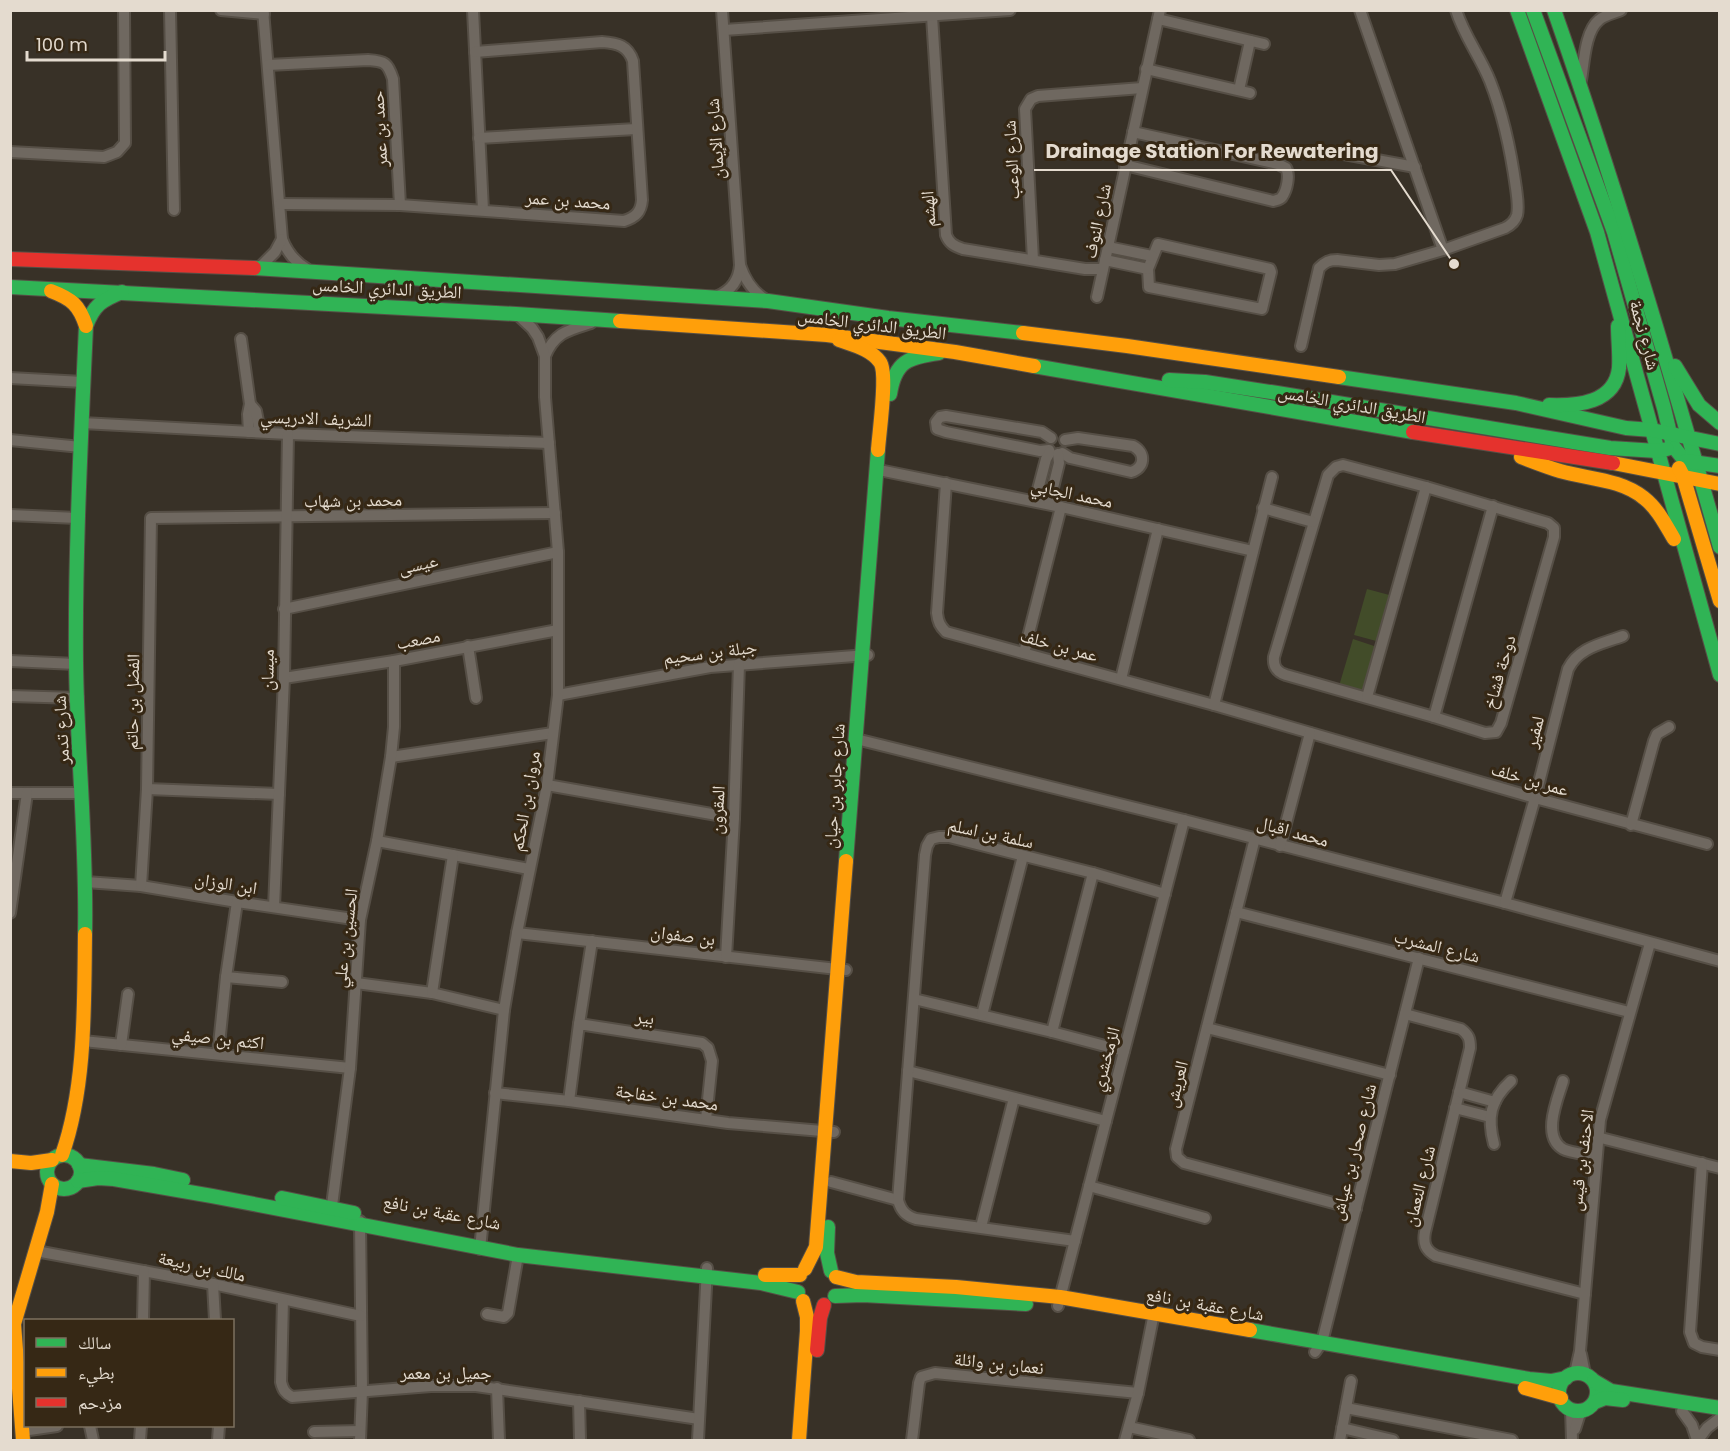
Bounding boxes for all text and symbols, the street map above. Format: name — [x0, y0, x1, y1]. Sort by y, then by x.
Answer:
scale bar — [27, 24, 165, 62]
text: 100 m — [36, 32, 88, 57]
street label: حمد بن عمر — [365, 90, 394, 169]
street label: شارع الإيمان — [700, 98, 730, 180]
street label: شارع الوعب — [996, 120, 1026, 200]
callout: Drainage Station For Rewatering — [1034, 132, 1391, 170]
text: Drainage Station For Rewatering — [1046, 137, 1378, 165]
street label: شارع النوف — [1077, 181, 1117, 261]
street label: محمد بن عمر — [524, 184, 611, 215]
street label: الهشم — [914, 190, 942, 228]
street label: الطريق الدائري الخامس — [312, 272, 462, 307]
street label: شارع نجمة — [1624, 297, 1666, 373]
street label: الطريق الدائري الخامس — [796, 302, 948, 348]
street label: الطريق الدائري الخامس — [1276, 379, 1428, 432]
street label: الشريف الادريسي — [260, 404, 372, 435]
street label: محمد الجابي — [1028, 472, 1115, 516]
street label: محمد بن شهاب — [304, 487, 402, 513]
street label: عيسى — [396, 548, 440, 580]
street label: مصعب — [394, 622, 442, 656]
street label: عمر بن خلف — [1017, 623, 1101, 667]
street label: دوحة فشاخ — [1477, 632, 1521, 712]
street label: جبلة بن سحيم — [662, 634, 758, 670]
street label: ميسان — [254, 649, 280, 691]
street label: الفضل بن حاتم — [119, 654, 145, 750]
street label: شارع تدمر — [47, 695, 75, 766]
street label: لمفير — [1518, 713, 1550, 752]
street label: شارع جابر بن حيان — [817, 723, 851, 849]
street label: مروان بن الحكم — [504, 749, 546, 853]
street label: عمر بن خلف — [1488, 756, 1572, 802]
street label: المقرون — [703, 785, 731, 835]
street label: محمد اقبال — [1254, 809, 1332, 853]
street label: سلمة بن اسلم — [946, 812, 1036, 854]
street label: ابن الوزان — [193, 866, 259, 900]
street label: الحسين بن علي — [326, 887, 366, 989]
street label: بن صفوان — [649, 919, 717, 951]
street label: شارع المشرب — [1391, 923, 1483, 969]
street label: بير — [633, 1003, 656, 1031]
street label: اكثم بن صيفي — [170, 1021, 265, 1058]
street label: الزمخشري — [1084, 1024, 1128, 1095]
street label: العريش — [1158, 1058, 1194, 1110]
street label: محمد بن خفاجة — [614, 1077, 720, 1117]
street label: شارع صحار بن عياش — [1324, 1081, 1382, 1223]
street label: الاحنف بن قيس — [1562, 1108, 1600, 1212]
street label: شارع النعمان — [1397, 1143, 1441, 1229]
street label: شارع عقبة بن نافع — [381, 1188, 503, 1236]
street label: مالك بن ربيعة — [156, 1245, 248, 1287]
street label: شارع عقبة بن نافع — [1144, 1281, 1266, 1327]
legend — [24, 1319, 234, 1427]
text: سالك — [78, 1330, 111, 1355]
street label: نعمان بن وائلة — [953, 1346, 1045, 1380]
text: بطيء — [78, 1360, 115, 1388]
street label: جميل بن معمر — [399, 1360, 492, 1385]
text: مزدحم — [78, 1390, 122, 1415]

